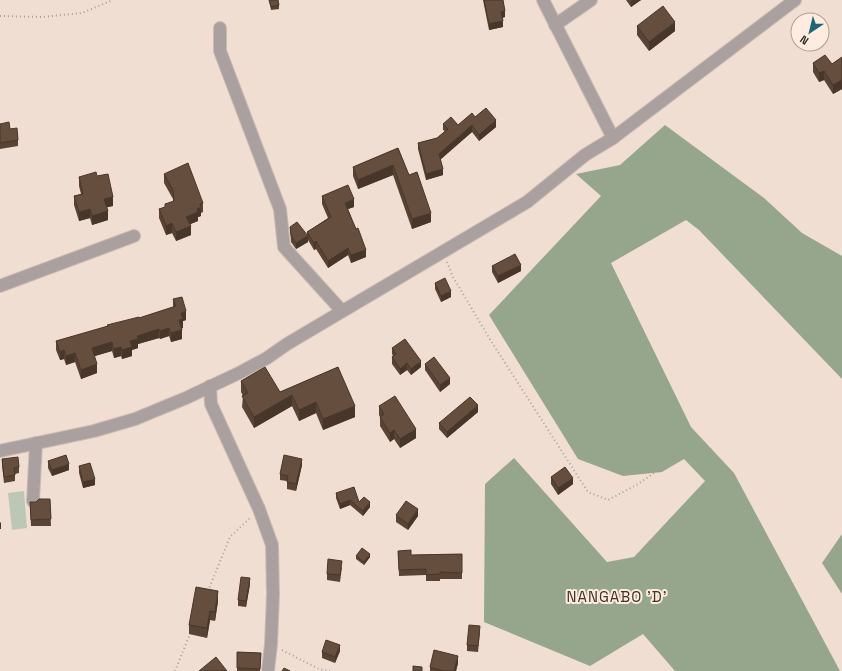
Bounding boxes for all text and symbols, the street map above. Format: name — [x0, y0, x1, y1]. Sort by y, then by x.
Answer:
north arrow — [790, 12, 830, 52]
text: N — [797, 32, 811, 48]
district label: NANGABO 'D' — [567, 587, 667, 606]

